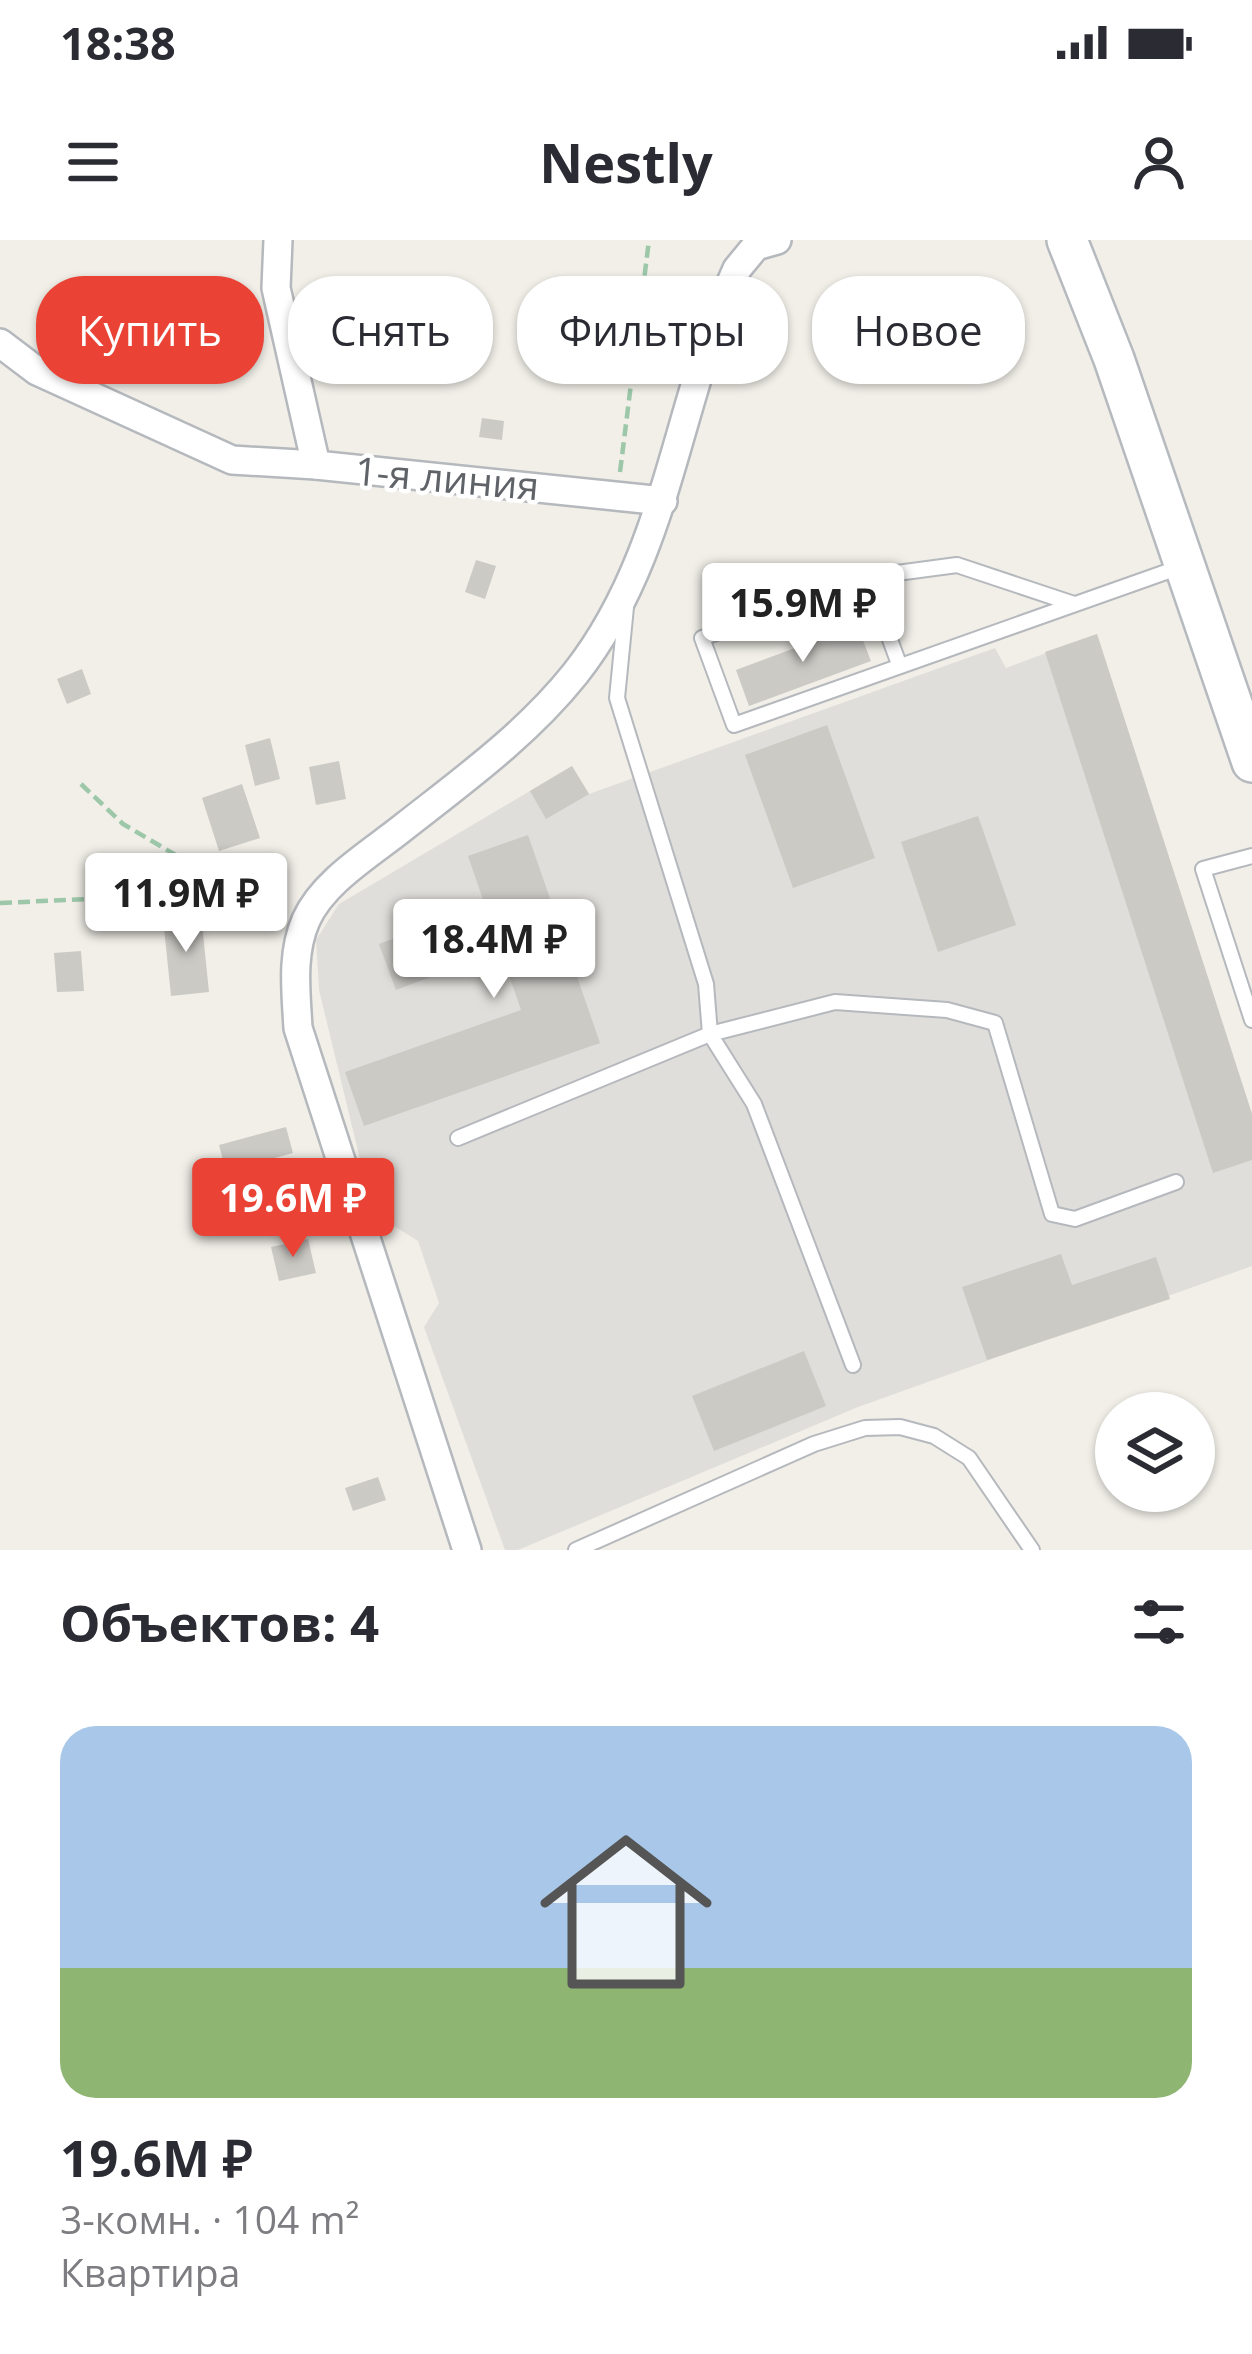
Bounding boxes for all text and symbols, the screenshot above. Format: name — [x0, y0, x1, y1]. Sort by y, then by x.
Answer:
text: 18:38 — [60, 12, 176, 73]
text: Nestly — [539, 125, 713, 199]
icon: menu — [60, 129, 126, 195]
icon: person — [1126, 129, 1192, 195]
chip: Купить — [36, 276, 264, 384]
chip: Снять — [288, 276, 493, 384]
chip: Фильтры — [517, 276, 788, 384]
chip: Новое — [812, 276, 1025, 384]
street label: 1-я линия — [353, 443, 541, 511]
pin: 15.9M ₽ — [692, 563, 914, 665]
text: 15.9M ₽ — [729, 575, 877, 628]
pin: 11.9M ₽ — [75, 853, 297, 955]
text: 11.9M ₽ — [112, 865, 260, 918]
pin: 18.4M ₽ — [383, 899, 605, 1001]
text: 18.4M ₽ — [420, 911, 568, 964]
pin: 19.6M ₽ — [182, 1158, 404, 1260]
text: 19.6M ₽ — [219, 1170, 367, 1223]
map controls — [1095, 1392, 1215, 1512]
button: layers — [1095, 1392, 1215, 1512]
text: Объектов: 4 — [60, 1587, 379, 1657]
icon: filters — [1126, 1589, 1192, 1655]
icon: home — [518, 1804, 734, 2020]
text: 19.6M ₽ — [60, 2122, 253, 2192]
text: 3-комн. · 104 m² — [60, 2192, 359, 2245]
text: Квартира — [60, 2245, 240, 2298]

